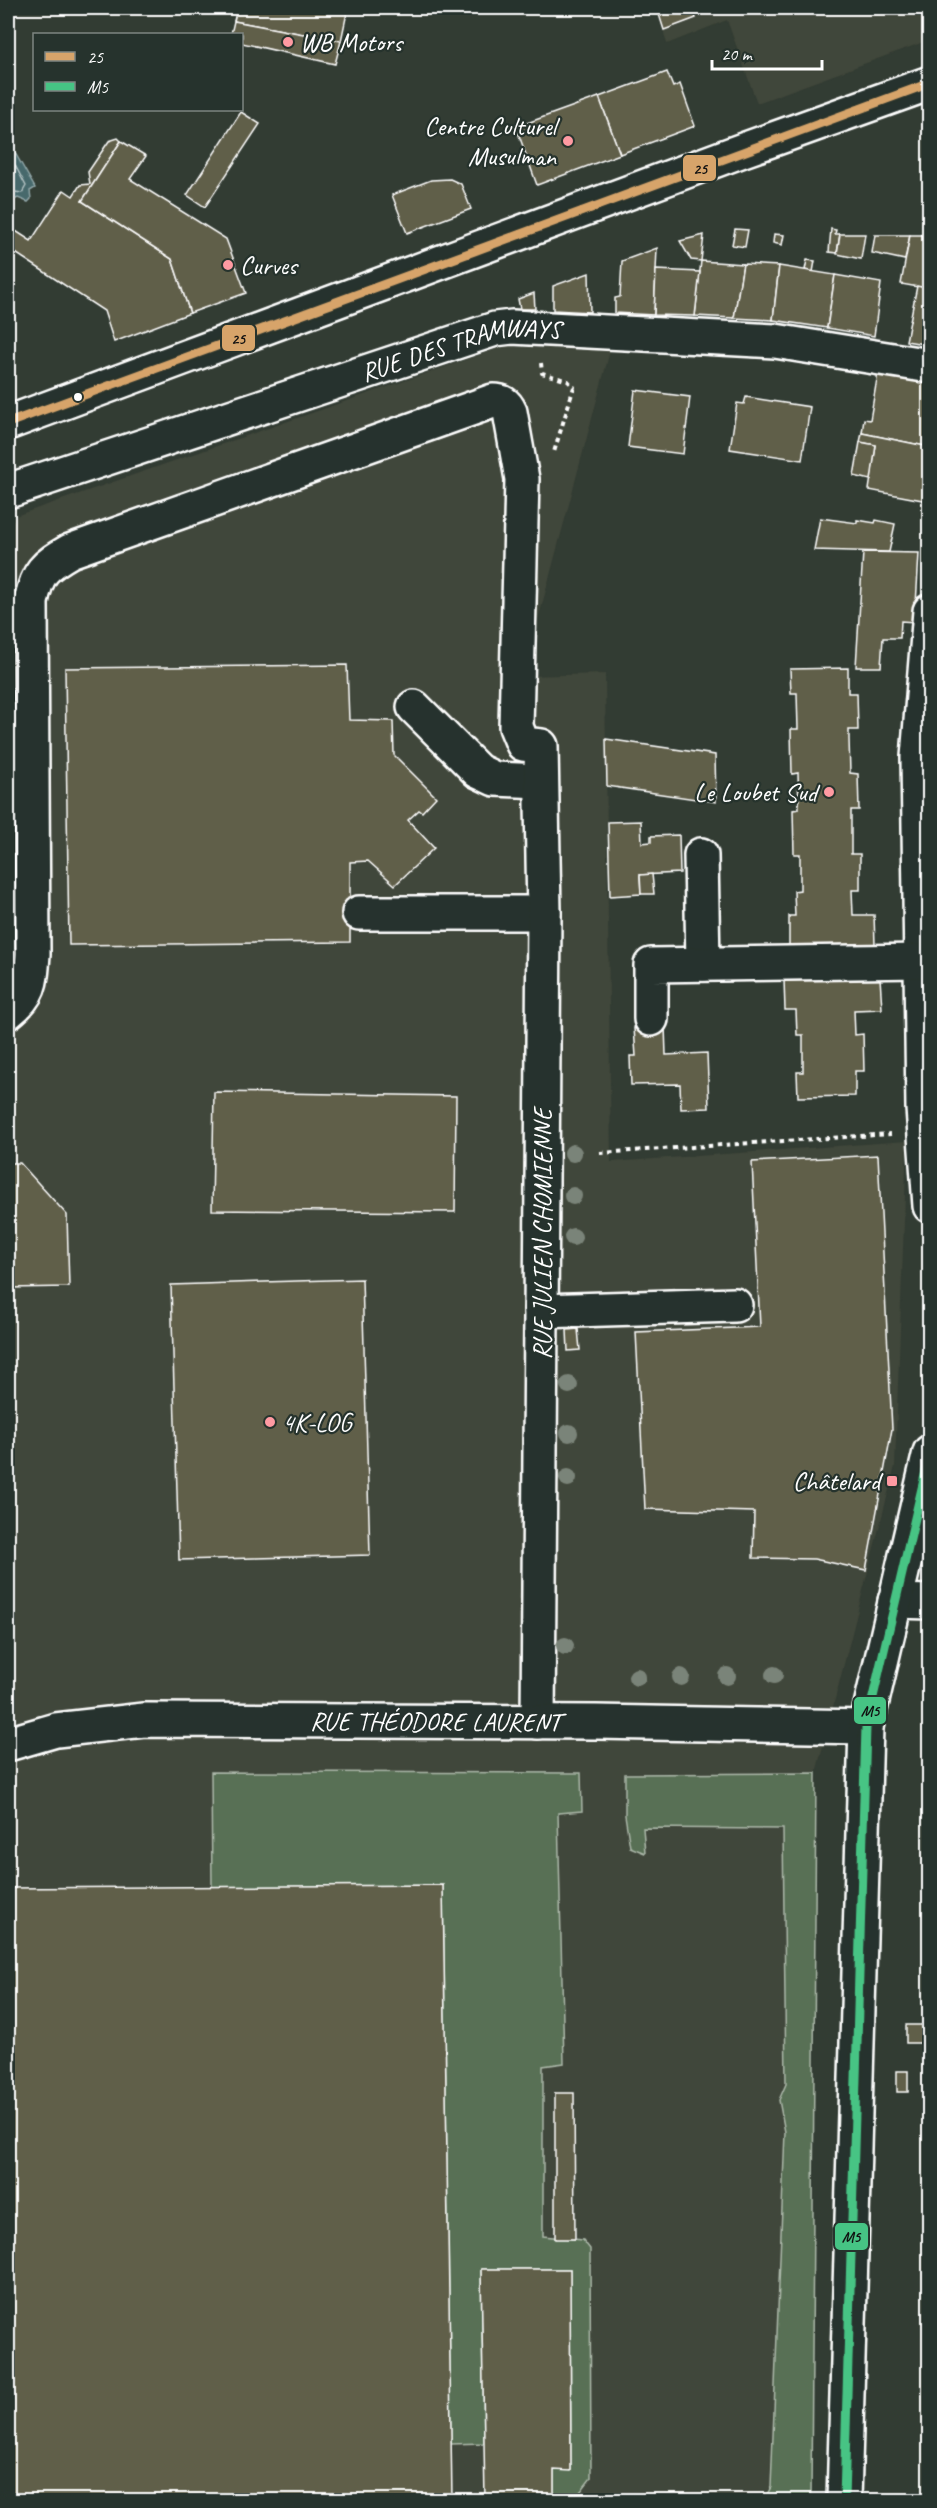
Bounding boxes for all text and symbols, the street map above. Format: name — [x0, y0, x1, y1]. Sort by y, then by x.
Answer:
place label: WB Motors — [300, 26, 404, 59]
legend — [33, 33, 243, 111]
scale bar — [712, 33, 822, 71]
marker: WB Motors — [281, 35, 295, 49]
text: 20 m — [721, 43, 754, 65]
text: 25 — [87, 46, 104, 68]
text: M5 — [87, 76, 109, 98]
place label: Centre Culturel Musulman — [424, 110, 561, 173]
marker: Centre Culturel Musulman — [561, 134, 575, 148]
line badge: 25 — [682, 154, 717, 182]
text: 25 — [693, 159, 709, 179]
place label: Curves — [240, 249, 299, 282]
marker: Curves — [221, 258, 235, 272]
street label: RUE DES TRAMWAYS — [357, 310, 566, 389]
line badge: 25 — [221, 324, 256, 352]
text: 25 — [231, 329, 247, 349]
unlabelled marker — [72, 391, 84, 403]
place label: Le Loubet Sud — [694, 776, 821, 809]
marker: Le Loubet Sud — [822, 785, 836, 799]
street label: RUE JULIEN CHOMIENNE — [526, 1105, 559, 1359]
place label: 4K-LOG — [282, 1406, 354, 1439]
marker: 4K-LOG — [263, 1415, 277, 1429]
place label: Châtelard — [793, 1465, 884, 1498]
marker: Châtelard — [885, 1474, 899, 1488]
line badge: M5 — [853, 1696, 887, 1725]
text: M5 — [861, 1701, 881, 1721]
street label: RUE THÉODORE LAURENT — [310, 1704, 568, 1738]
line badge: M5 — [834, 2222, 869, 2251]
text: M5 — [842, 2227, 862, 2247]

